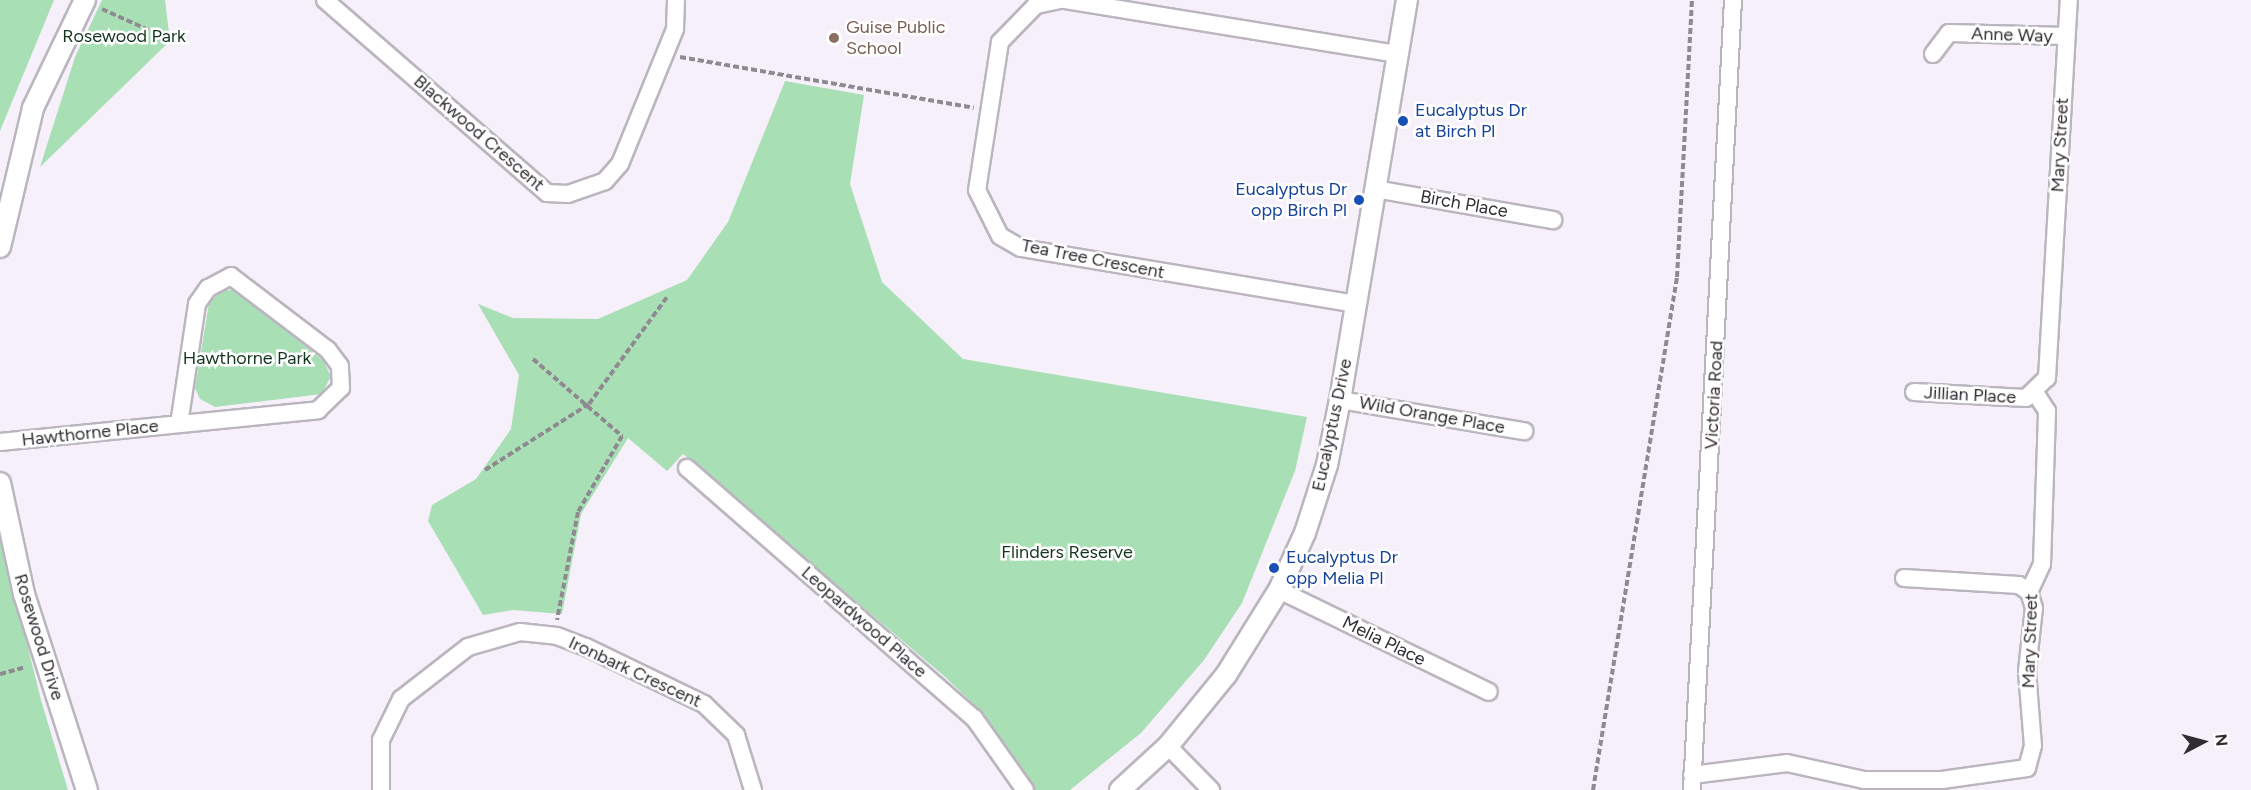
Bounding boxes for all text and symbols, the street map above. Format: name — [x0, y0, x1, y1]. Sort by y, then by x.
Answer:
place label: Guise Public School — [846, 17, 945, 60]
street label: Anne Way — [1971, 23, 2053, 47]
park label: Rosewood Park — [62, 25, 186, 47]
marker: Guise Public School — [827, 31, 841, 45]
street label: Blackwood Crescent — [409, 70, 549, 196]
street label: Mary Street — [2047, 97, 2073, 193]
place label: Eucalyptus Dr at Birch Pl — [1415, 100, 1527, 142]
marker: Eucalyptus Dr at Birch Pl — [1396, 114, 1410, 128]
place label: Eucalyptus Dr opp Birch Pl — [1235, 179, 1347, 222]
street label: Birch Place — [1418, 186, 1510, 222]
marker: Eucalyptus Dr opp Birch Pl — [1352, 193, 1366, 207]
street label: Tea Tree Crescent — [1020, 235, 1166, 283]
street label: Victoria Road — [1700, 340, 1728, 450]
park label: Hawthorne Park — [183, 347, 311, 369]
street label: Eucalyptus Drive — [1307, 357, 1357, 493]
street label: Jillian Place — [1923, 382, 2017, 408]
street label: Wild Orange Place — [1357, 392, 1507, 438]
street label: Hawthorne Place — [21, 415, 159, 451]
park label: Flinders Reserve — [1001, 541, 1133, 563]
place label: Eucalyptus Dr opp Melia Pl — [1286, 547, 1398, 590]
marker: Eucalyptus Dr opp Melia Pl — [1267, 561, 1281, 575]
street label: Leopardwood Place — [797, 562, 931, 682]
street label: Rosewood Drive — [10, 571, 68, 703]
street label: Mary Street — [2018, 593, 2042, 689]
street label: Melia Place — [1339, 612, 1429, 670]
street label: Ironbark Crescent — [565, 632, 705, 712]
north arrow — [2173, 712, 2233, 772]
text: N — [2211, 733, 2231, 747]

